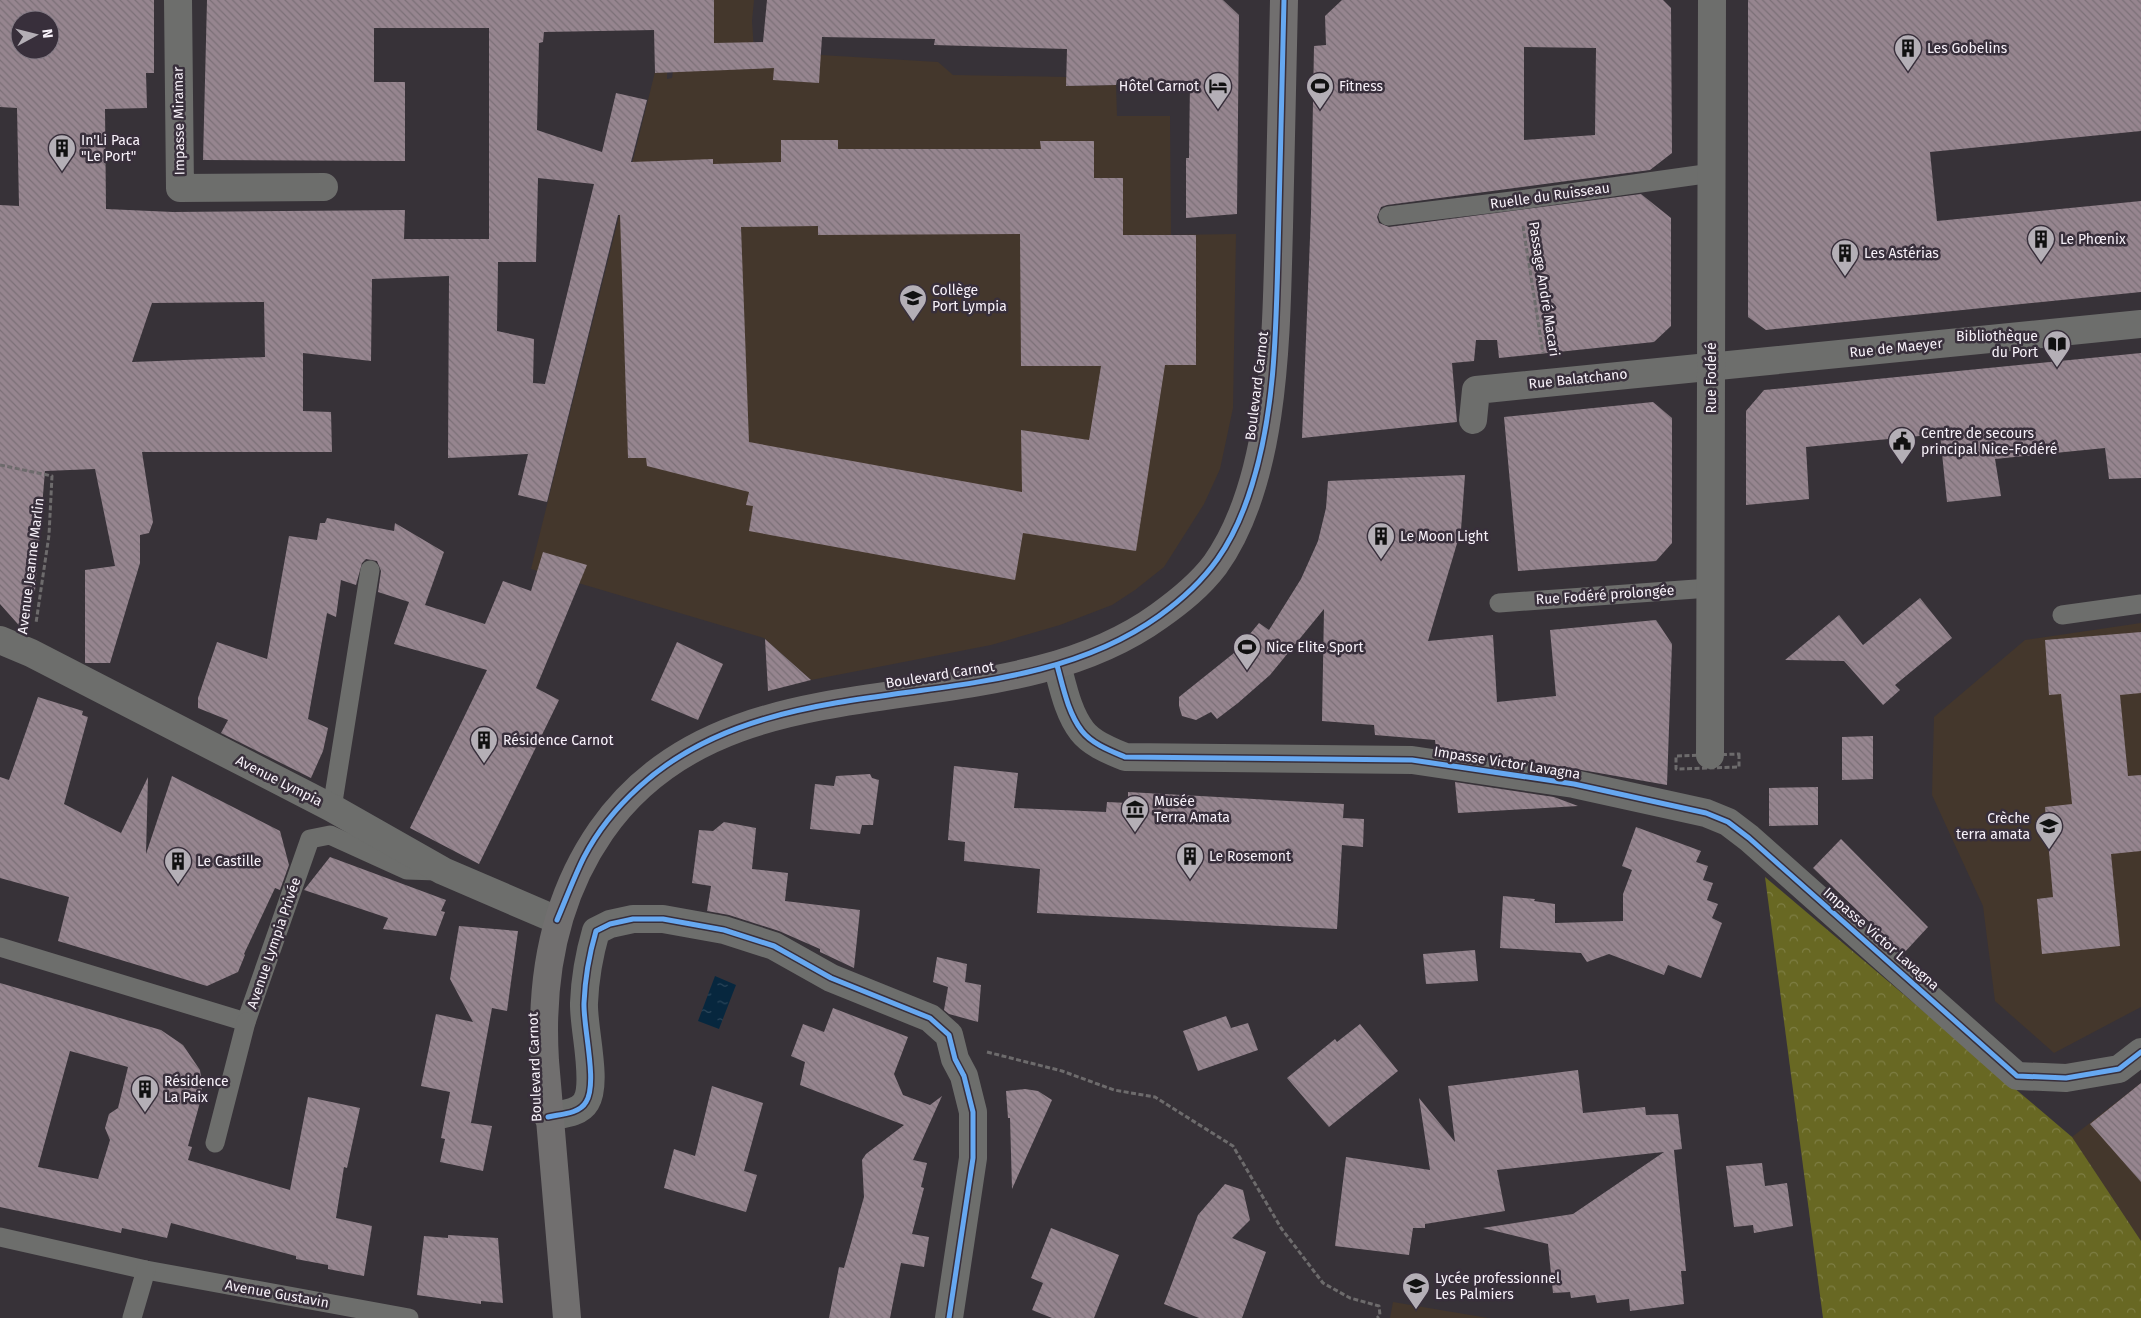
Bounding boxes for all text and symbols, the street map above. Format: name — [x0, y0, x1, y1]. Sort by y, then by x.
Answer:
north arrow — [10, 10, 60, 60]
text: N — [38, 28, 56, 39]
building icon: Les Gobelins — [1893, 33, 1923, 72]
place label: Les Gobelins — [1927, 40, 2008, 57]
street label: Impasse Miramar — [170, 66, 188, 175]
hotel icon: Hôtel Carnot — [1203, 71, 1233, 110]
sports icon: Fitness — [1305, 71, 1335, 110]
place label: Hôtel Carnot — [1119, 78, 1200, 95]
place label: Fitness — [1339, 78, 1384, 95]
place label: In'Li Paca "Le Port" — [81, 132, 140, 165]
building icon: In'Li Paca "Le Port" — [47, 133, 77, 172]
street label: Ruelle du Ruisseau — [1489, 179, 1611, 213]
street label: Passage André Macari — [1525, 220, 1563, 358]
building icon: Le Phœnix — [2026, 224, 2056, 263]
place label: Le Phœnix — [2060, 231, 2126, 248]
building icon: Les Astérias — [1830, 238, 1860, 277]
place label: Les Astérias — [1864, 245, 1939, 262]
place label: Collège Port Lympia — [932, 282, 1007, 315]
school or university icon: Collège Port Lympia — [898, 283, 928, 322]
place label: Bibliothèque du Port — [1956, 328, 2039, 361]
street label: Boulevard Carnot — [1242, 329, 1272, 442]
library icon: Bibliothèque du Port — [2042, 329, 2072, 368]
street label: Rue de Maeyer — [1849, 335, 1944, 361]
street label: Rue Fodéré — [1703, 342, 1720, 414]
street label: Rue Balatchano — [1528, 365, 1628, 393]
place label: Centre de secours principal Nice-Fodéré — [1921, 425, 2057, 458]
public building icon: Centre de secours principal Nice-Fodéré — [1887, 426, 1917, 465]
street label: Avenue Jeanne Marlin — [14, 497, 48, 635]
building icon: Le Moon Light — [1366, 521, 1396, 560]
place label: Le Moon Light — [1400, 528, 1490, 545]
street label: Rue Fodéré prolongée — [1535, 582, 1675, 608]
sports icon: Nice Elite Sport — [1232, 632, 1262, 671]
place label: Nice Elite Sport — [1266, 639, 1364, 656]
street label: Boulevard Carnot — [884, 658, 997, 692]
building icon: Résidence Carnot — [469, 725, 499, 764]
place label: Résidence Carnot — [503, 732, 614, 749]
street label: Impasse Victor Lavagna — [1433, 743, 1581, 783]
street label: Avenue Lympia — [233, 752, 325, 810]
place label: Musée Terra Amata — [1154, 793, 1230, 826]
museum icon: Musée Terra Amata — [1120, 794, 1150, 833]
place label: Crèche terra amata — [1956, 810, 2030, 843]
school or university icon: Crèche terra amata — [2034, 811, 2064, 850]
building icon: Le Rosemont — [1175, 841, 1205, 880]
building icon: Le Castille — [163, 846, 193, 885]
place label: Le Rosemont — [1209, 848, 1292, 865]
place label: Le Castille — [197, 853, 261, 870]
street label: Avenue Lympia Privée — [244, 875, 304, 1011]
street label: Impasse Victor Lavagna — [1820, 884, 1942, 994]
street label: Boulevard Carnot — [525, 1011, 545, 1122]
place label: Résidence La Paix — [164, 1073, 229, 1106]
building icon: Résidence La Paix — [130, 1074, 160, 1113]
place label: Lycée professionnel Les Palmiers — [1435, 1270, 1560, 1303]
school or university icon: Lycée professionnel Les Palmiers — [1401, 1271, 1431, 1310]
street label: Avenue Gustavin — [224, 1277, 330, 1311]

